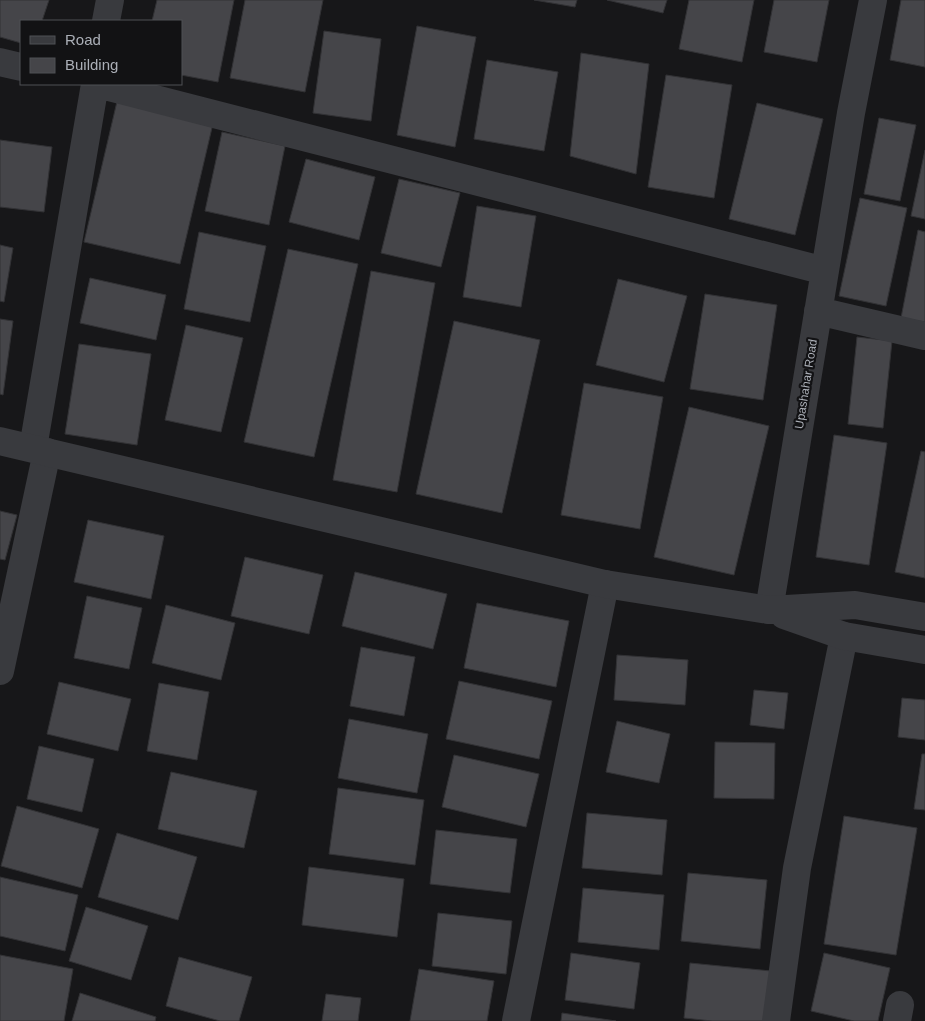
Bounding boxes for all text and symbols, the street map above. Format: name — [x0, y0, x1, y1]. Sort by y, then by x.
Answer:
legend — [20, 20, 182, 85]
text: Road — [65, 31, 101, 48]
text: Building — [65, 56, 118, 73]
street label: Upashahar Road — [792, 338, 820, 430]

